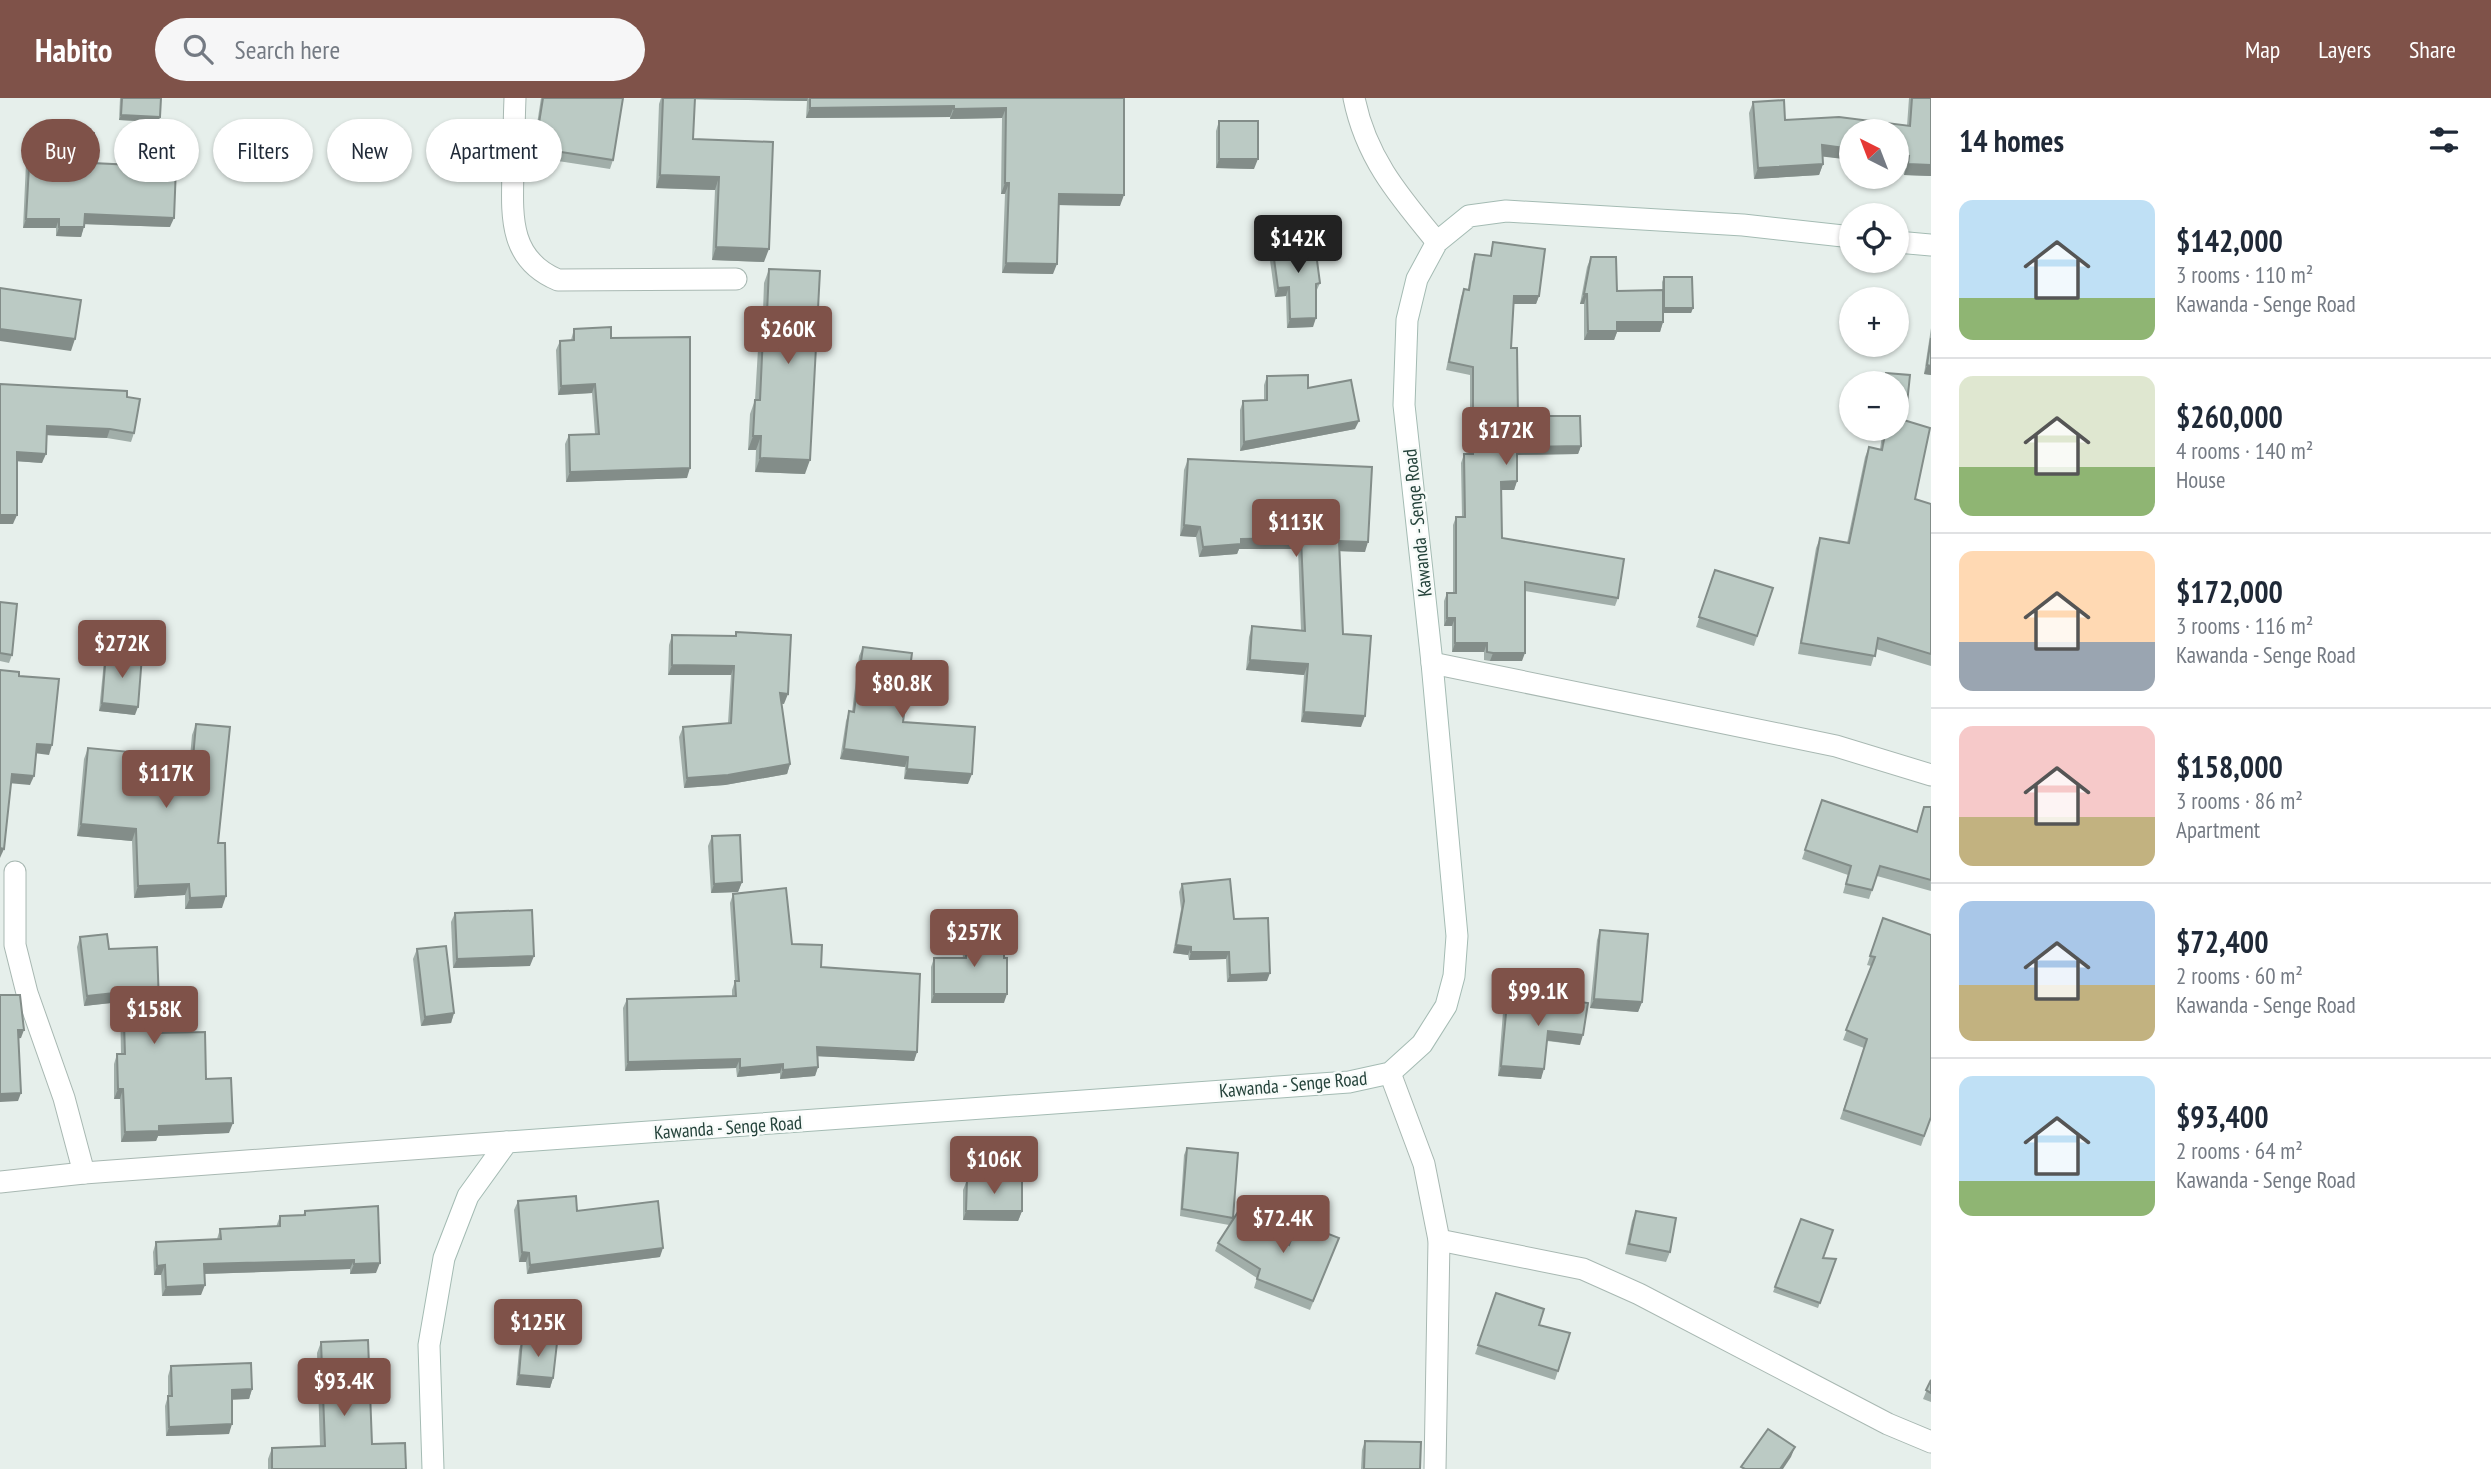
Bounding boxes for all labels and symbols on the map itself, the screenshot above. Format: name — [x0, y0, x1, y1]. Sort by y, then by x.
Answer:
north arrow — [1839, 119, 1909, 189]
pin: $142K — [1249, 216, 1347, 275]
pin: $260K — [739, 306, 837, 366]
pin: $172K — [1457, 408, 1555, 467]
street label: Kawanda - Senge Road — [1397, 448, 1437, 598]
pin: $113K — [1247, 500, 1345, 559]
pin: $272K — [73, 620, 171, 680]
pin: $80.8K — [845, 660, 959, 720]
pin: $117K — [117, 750, 215, 810]
pin: $257K — [925, 910, 1023, 969]
pin: $99.1K — [1481, 968, 1595, 1028]
pin: $158K — [105, 986, 203, 1046]
street label: Kawanda - Senge Road — [1218, 1066, 1368, 1102]
street label: Kawanda - Senge Road — [653, 1110, 803, 1144]
pin: $106K — [945, 1136, 1043, 1196]
pin: $72.4K — [1226, 1196, 1340, 1255]
pin: $125K — [489, 1300, 587, 1359]
pin: $93.4K — [287, 1358, 401, 1418]

